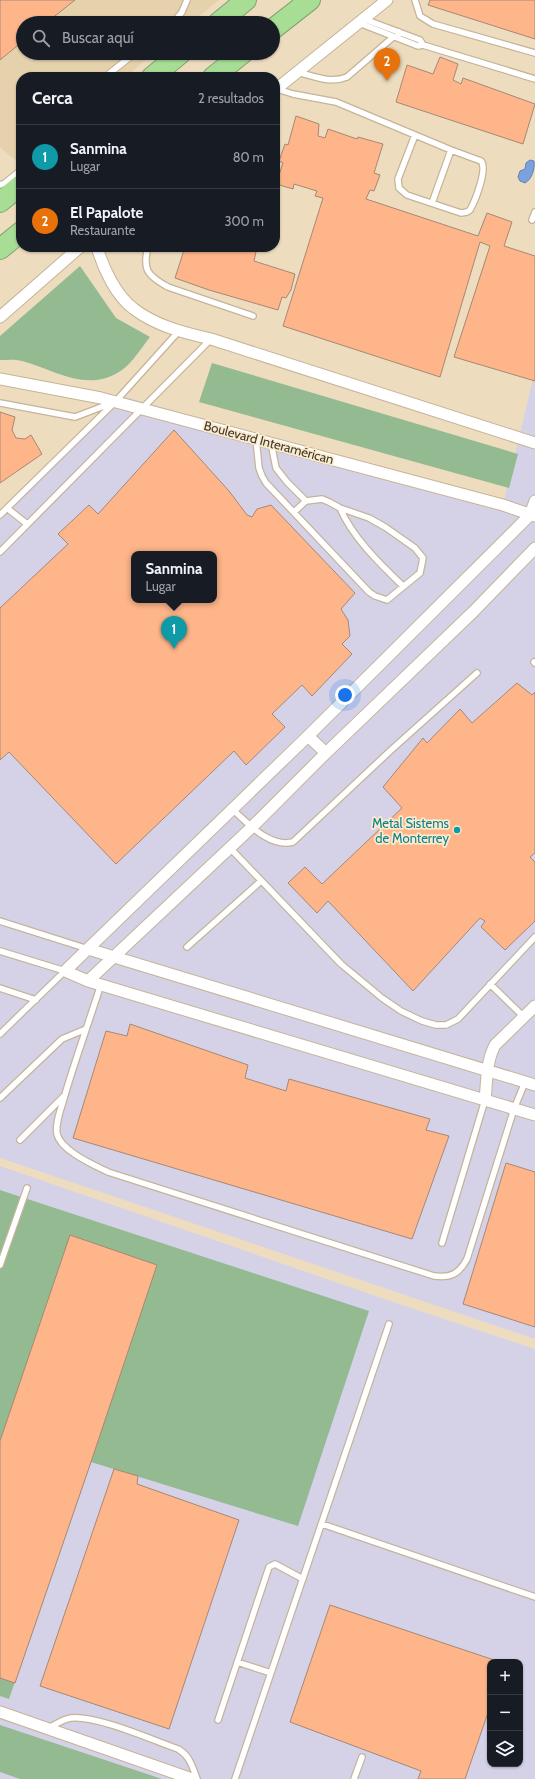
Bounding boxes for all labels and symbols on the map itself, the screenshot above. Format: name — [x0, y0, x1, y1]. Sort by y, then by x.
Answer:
pin: 2 — [374, 48, 400, 81]
street label: Boulevard Interamérican — [202, 417, 336, 467]
pin: 1 — [161, 616, 187, 649]
your location — [335, 685, 355, 705]
place label: Metal Sistems de Monterrey — [372, 815, 450, 846]
marker: Metal Sistems de Monterrey — [452, 825, 462, 835]

